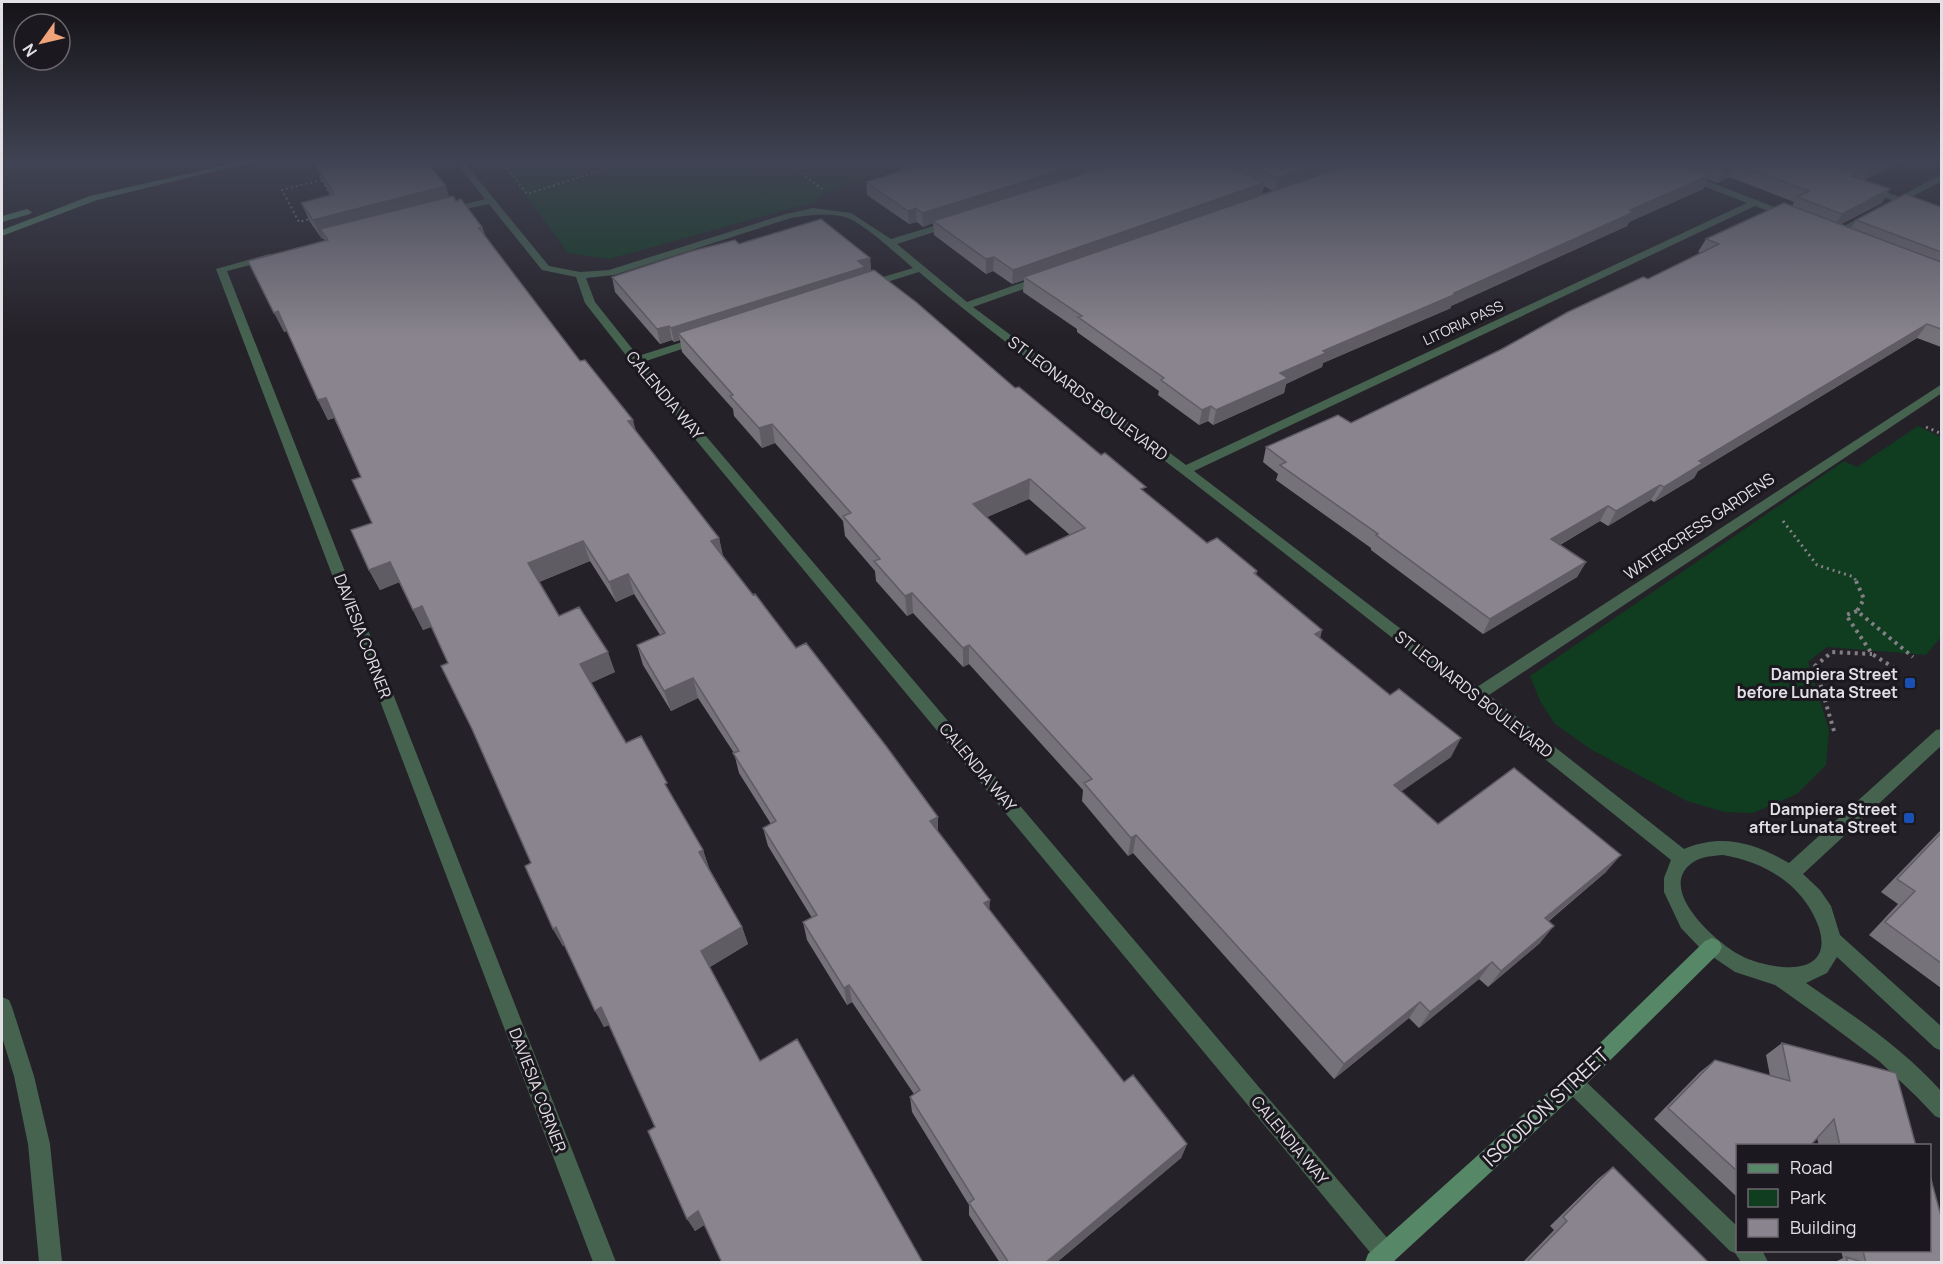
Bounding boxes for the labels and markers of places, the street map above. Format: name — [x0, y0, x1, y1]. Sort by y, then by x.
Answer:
place label: Dampiera Street before Lunata Street — [1737, 663, 1898, 703]
marker: Dampiera Street before Lunata Street — [1903, 676, 1917, 690]
place label: Dampiera Street after Lunata Street — [1749, 798, 1897, 838]
marker: Dampiera Street after Lunata Street — [1902, 811, 1916, 825]

